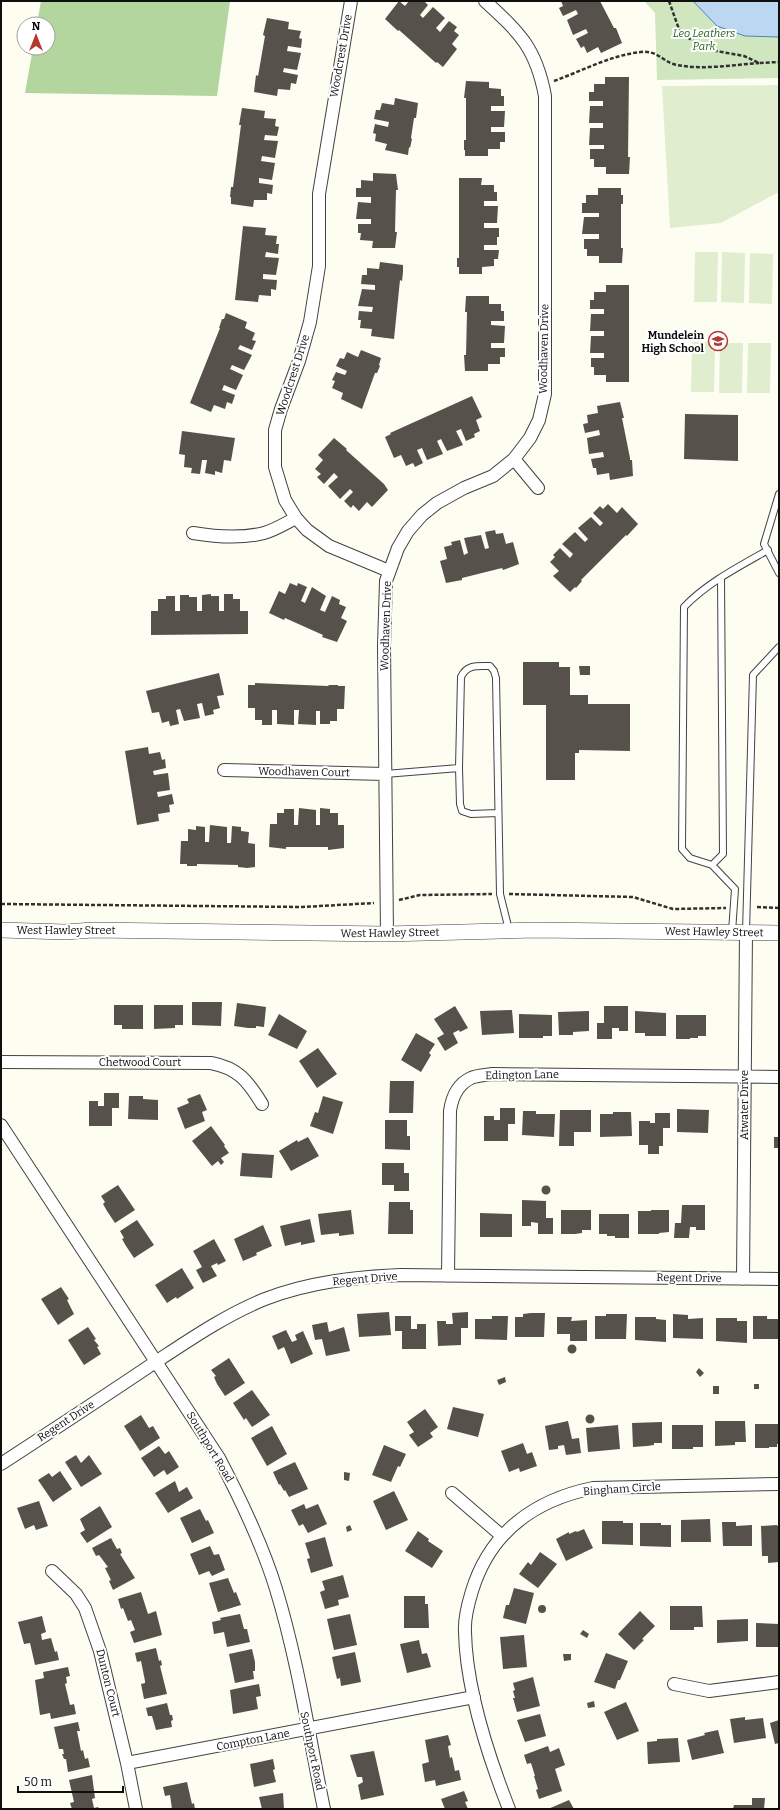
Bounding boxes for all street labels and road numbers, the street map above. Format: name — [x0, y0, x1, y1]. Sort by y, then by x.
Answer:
street label: Woodcrest Drive — [327, 13, 355, 99]
street label: Woodhaven Drive — [537, 304, 551, 394]
street label: Woodcrest Drive — [274, 333, 312, 417]
street label: Woodhaven Drive — [378, 581, 394, 671]
street label: Woodhaven Court — [258, 765, 350, 779]
street label: West Hawley Street — [17, 924, 115, 937]
street label: West Hawley Street — [664, 925, 764, 939]
street label: West Hawley Street — [340, 926, 440, 940]
street label: Chetwood Court — [99, 1056, 181, 1069]
street label: Edington Lane — [485, 1068, 559, 1082]
street label: Atwater Drive — [738, 1070, 751, 1140]
street label: Regent Drive — [332, 1270, 398, 1288]
street label: Regent Drive — [656, 1271, 722, 1285]
street label: Regent Drive — [35, 1398, 97, 1444]
street label: Southport Road — [184, 1409, 236, 1485]
street label: Bingham Circle — [583, 1480, 661, 1498]
street label: Dunton Court — [93, 1648, 123, 1718]
street label: Southport Road — [297, 1710, 327, 1792]
street label: Compton Lane — [215, 1727, 291, 1753]

